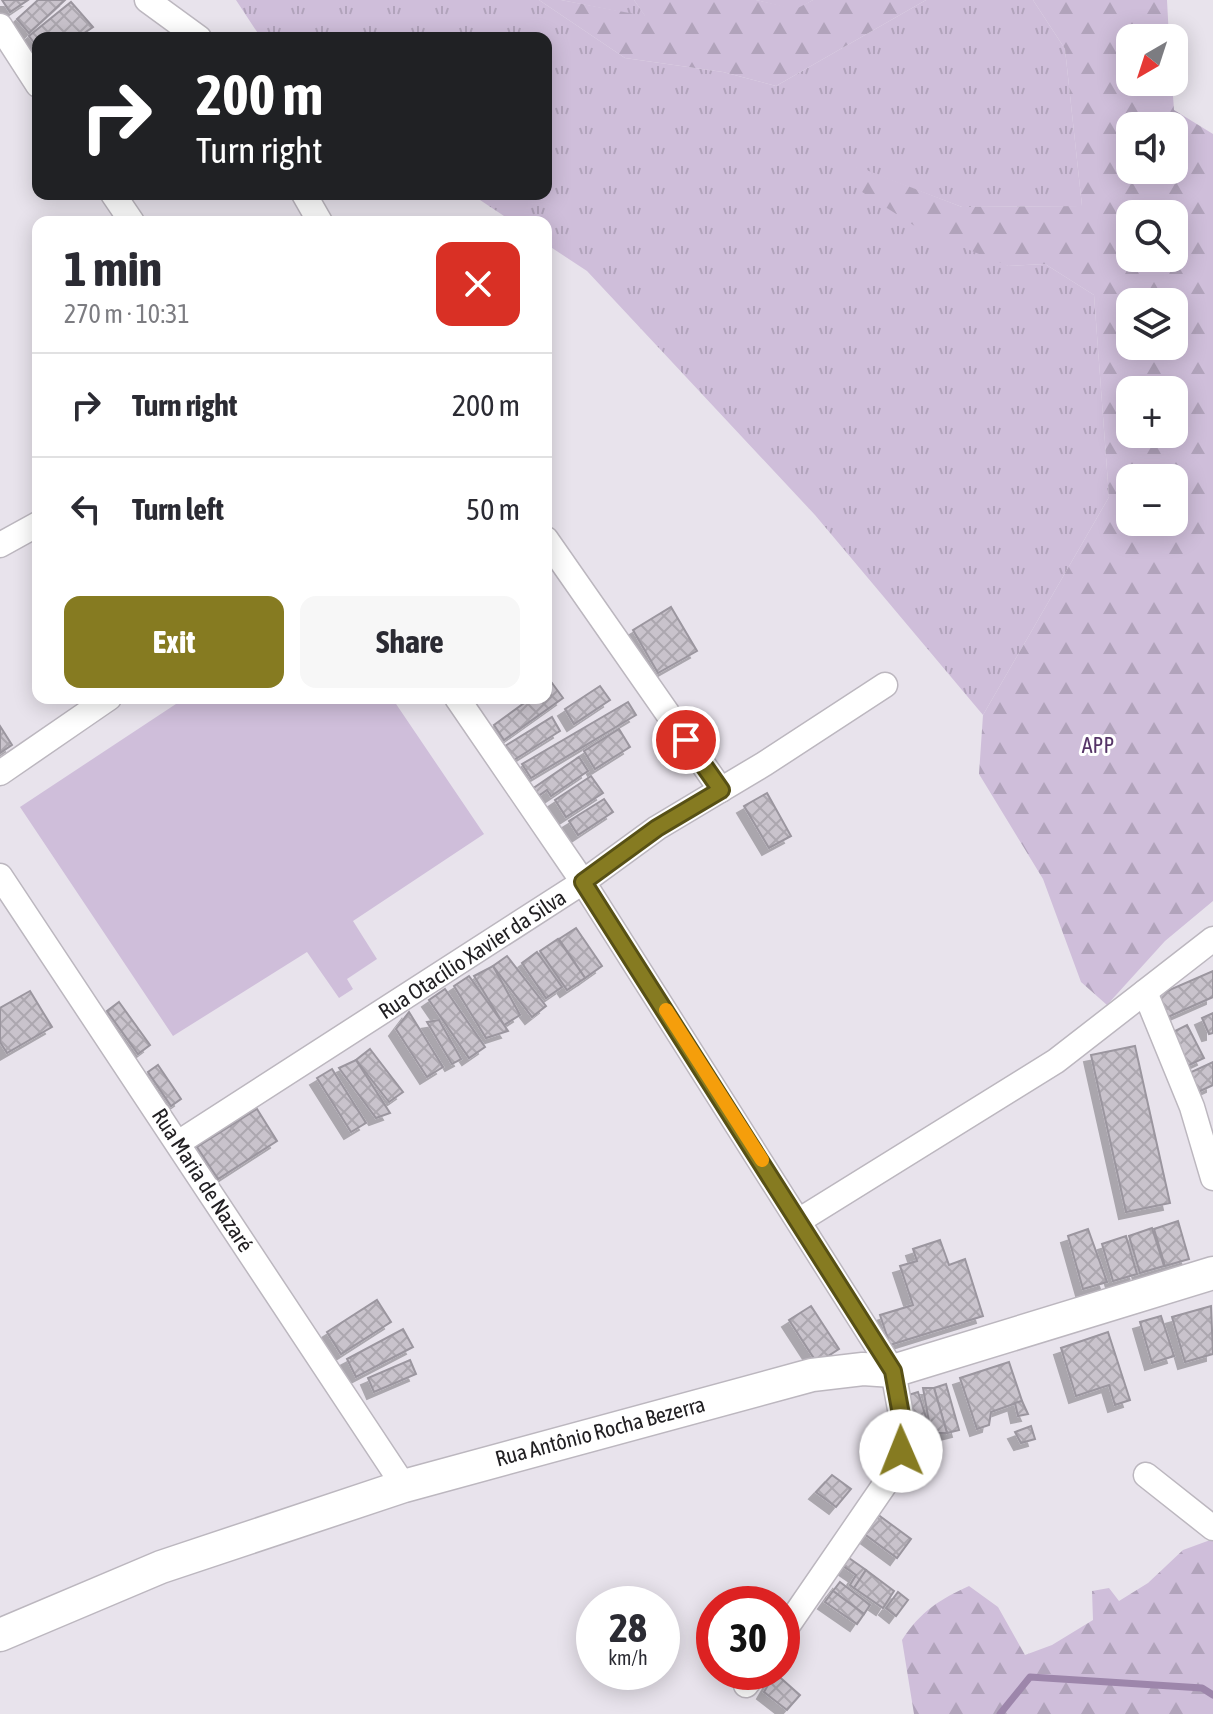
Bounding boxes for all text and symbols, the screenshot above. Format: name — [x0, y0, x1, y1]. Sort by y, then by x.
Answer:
north arrow — [1116, 24, 1188, 96]
map controls — [1116, 24, 1188, 536]
text: 200 m — [196, 63, 323, 127]
icon: right — [64, 64, 168, 168]
button: sound — [1116, 112, 1188, 184]
text: Turn right — [196, 129, 323, 171]
button: search — [1116, 200, 1188, 272]
text: 1 min — [64, 241, 162, 296]
button: close — [436, 242, 520, 326]
button: layers — [1116, 288, 1188, 360]
text: 270 m · 10:31 — [64, 299, 190, 329]
button: + — [1116, 376, 1188, 448]
icon: right — [64, 383, 108, 427]
text: Turn right — [132, 388, 238, 422]
text: 200 m — [452, 388, 520, 422]
button: − — [1116, 464, 1188, 536]
icon: left — [64, 487, 108, 531]
text: Turn left — [132, 492, 224, 526]
text: 50 m — [466, 492, 520, 526]
button: Exit — [64, 596, 284, 688]
button: Share — [300, 596, 520, 688]
pin — [652, 706, 720, 774]
icon: arrive — [664, 718, 708, 762]
park label: APP — [1082, 732, 1114, 758]
street label: Rua Otacílio Xavier da Silva — [373, 884, 571, 1024]
street label: Rua Maria de Nazaré — [147, 1103, 259, 1257]
street label: Rua Antônio Rocha Bezerra — [492, 1390, 708, 1472]
position arrow — [859, 1409, 943, 1493]
speed limit sign: 30 — [696, 1586, 800, 1690]
text: 28 — [609, 1605, 647, 1650]
text: km/h — [608, 1646, 648, 1669]

